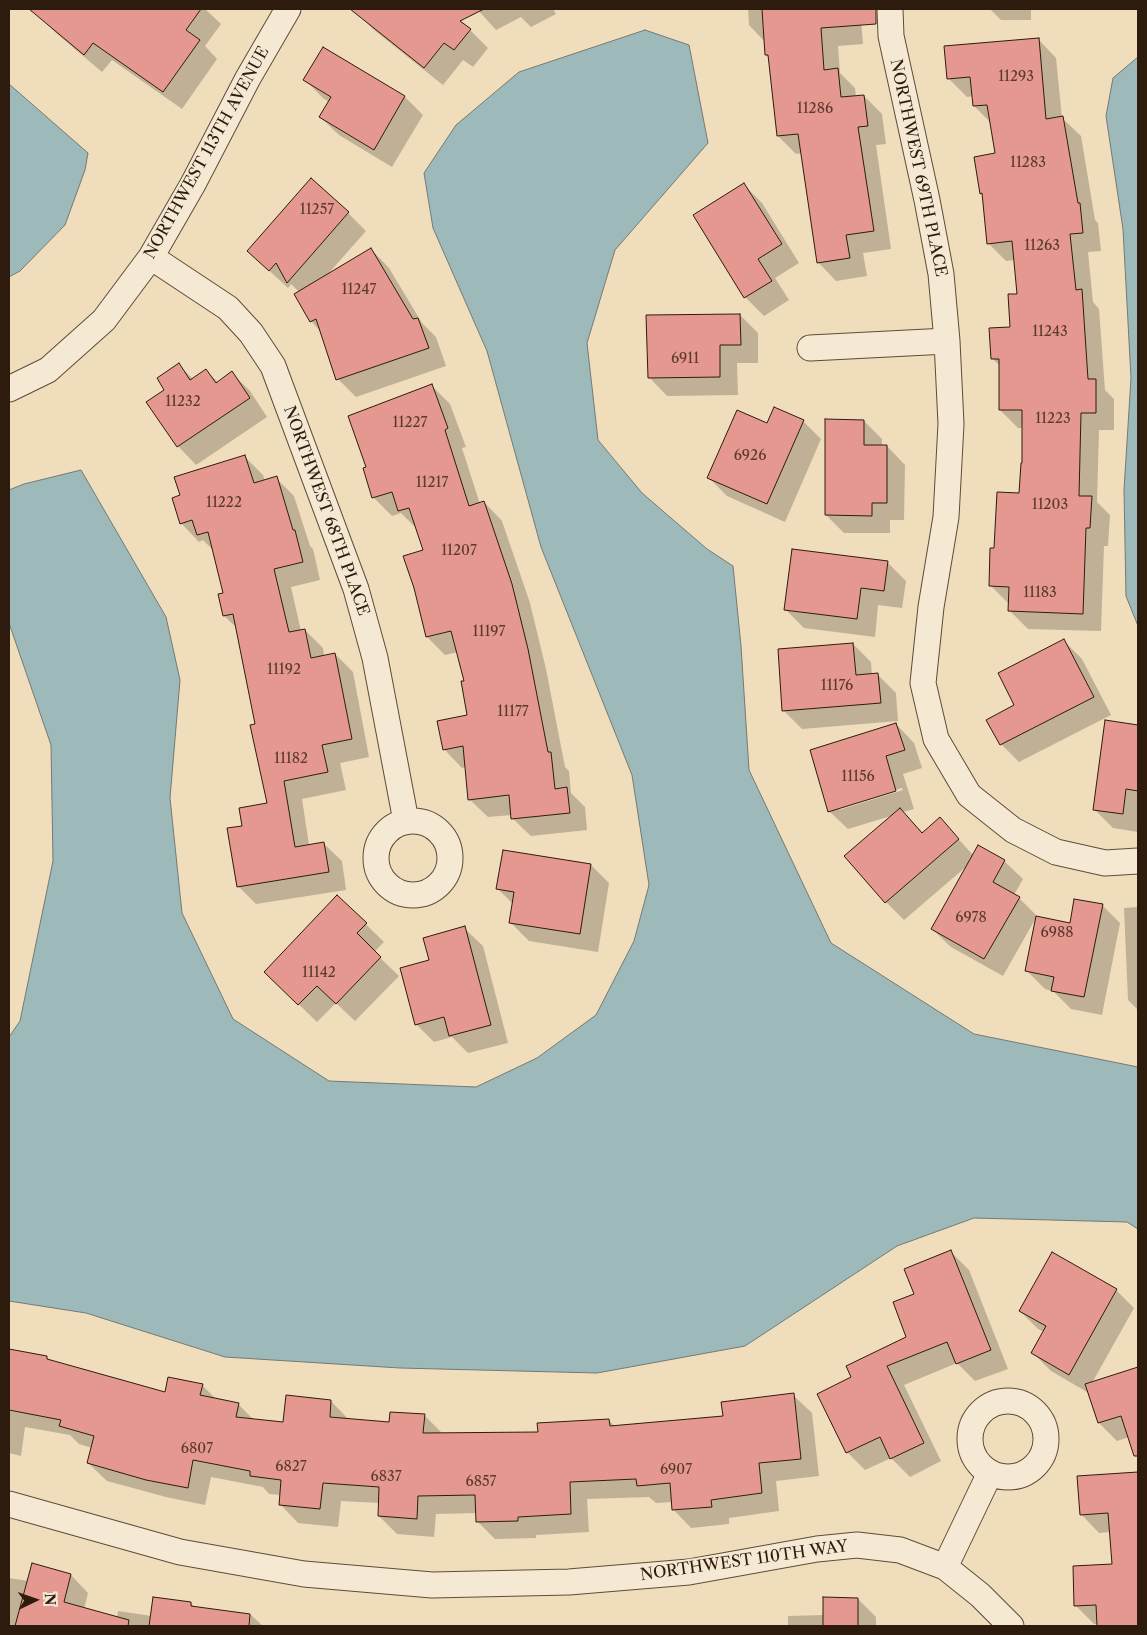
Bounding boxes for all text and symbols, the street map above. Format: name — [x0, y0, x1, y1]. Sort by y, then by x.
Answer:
street label: NORTHWEST 113TH AVENUE — [141, 44, 273, 262]
street label: NORTHWEST 69TH PLACE — [886, 57, 950, 279]
house number: 11293 — [998, 69, 1034, 85]
house number: 11286 — [797, 101, 833, 117]
house number: 11283 — [1010, 155, 1046, 171]
house number: 11257 — [300, 202, 334, 218]
house number: 11263 — [1024, 238, 1060, 254]
house number: 11247 — [342, 282, 376, 298]
house number: 11243 — [1032, 324, 1068, 340]
house number: 6911 — [671, 351, 699, 367]
house number: 11232 — [165, 394, 201, 410]
street label: NORTHWEST 68TH PLACE — [279, 403, 373, 619]
house number: 11223 — [1035, 411, 1071, 427]
house number: 11227 — [393, 415, 427, 431]
house number: 6926 — [734, 448, 766, 464]
house number: 11217 — [416, 475, 448, 491]
house number: 11222 — [206, 495, 242, 511]
house number: 11203 — [1032, 497, 1068, 513]
house number: 11207 — [441, 543, 477, 559]
house number: 11183 — [1023, 585, 1057, 601]
house number: 11197 — [473, 624, 505, 640]
house number: 11192 — [267, 662, 301, 678]
house number: 11176 — [821, 678, 853, 694]
house number: 11177 — [497, 704, 529, 720]
house number: 11182 — [274, 751, 308, 767]
house number: 11156 — [841, 769, 875, 785]
house number: 6978 — [955, 910, 987, 926]
house number: 6988 — [1041, 925, 1073, 941]
house number: 11142 — [302, 965, 336, 981]
house number: 6807 — [181, 1441, 213, 1457]
house number: 6827 — [275, 1459, 307, 1475]
house number: 6907 — [660, 1462, 692, 1478]
house number: 6837 — [370, 1469, 402, 1485]
house number: 6857 — [466, 1474, 496, 1490]
street label: NORTHWEST 110TH WAY — [639, 1537, 849, 1585]
north arrow — [10, 1575, 60, 1625]
text: N — [41, 1593, 59, 1606]

